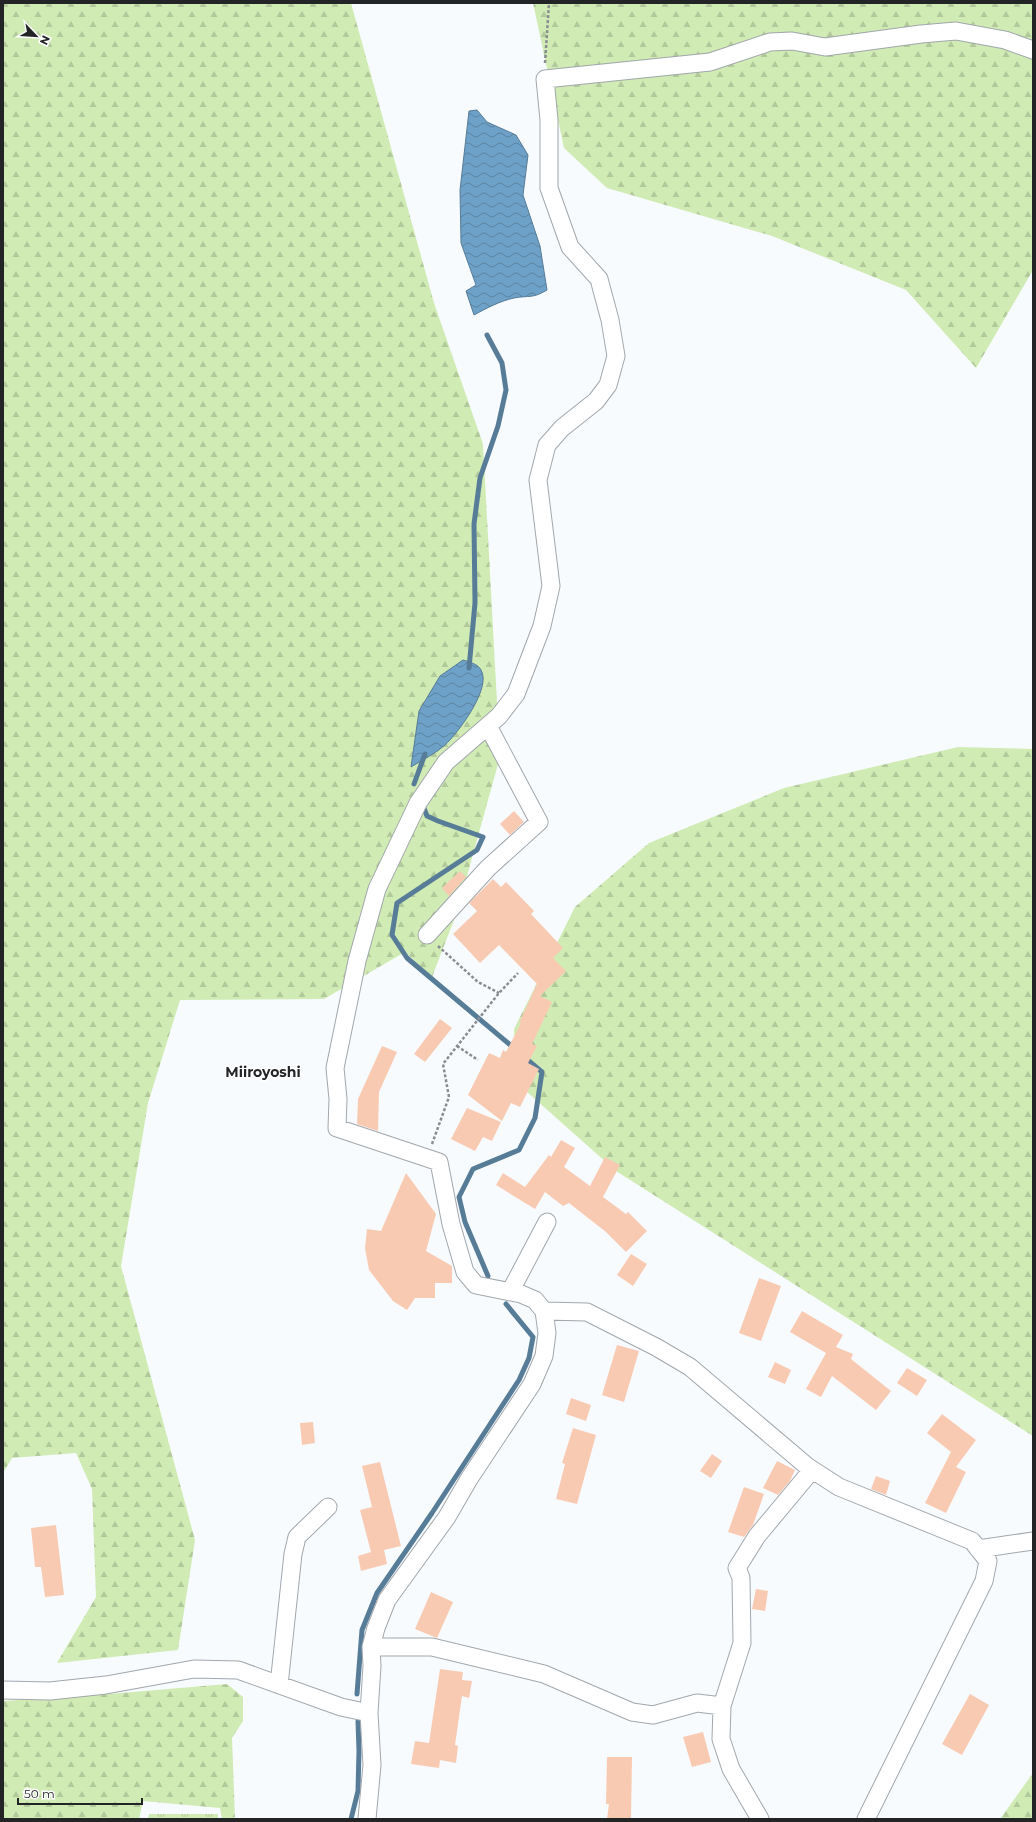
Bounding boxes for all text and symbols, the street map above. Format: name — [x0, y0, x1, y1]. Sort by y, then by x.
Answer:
north arrow — [16, 16, 56, 56]
text: N — [37, 33, 53, 47]
district label: Miiroyoshi — [225, 1063, 301, 1081]
scale bar — [18, 1780, 142, 1806]
text: 50 m — [24, 1786, 55, 1801]

